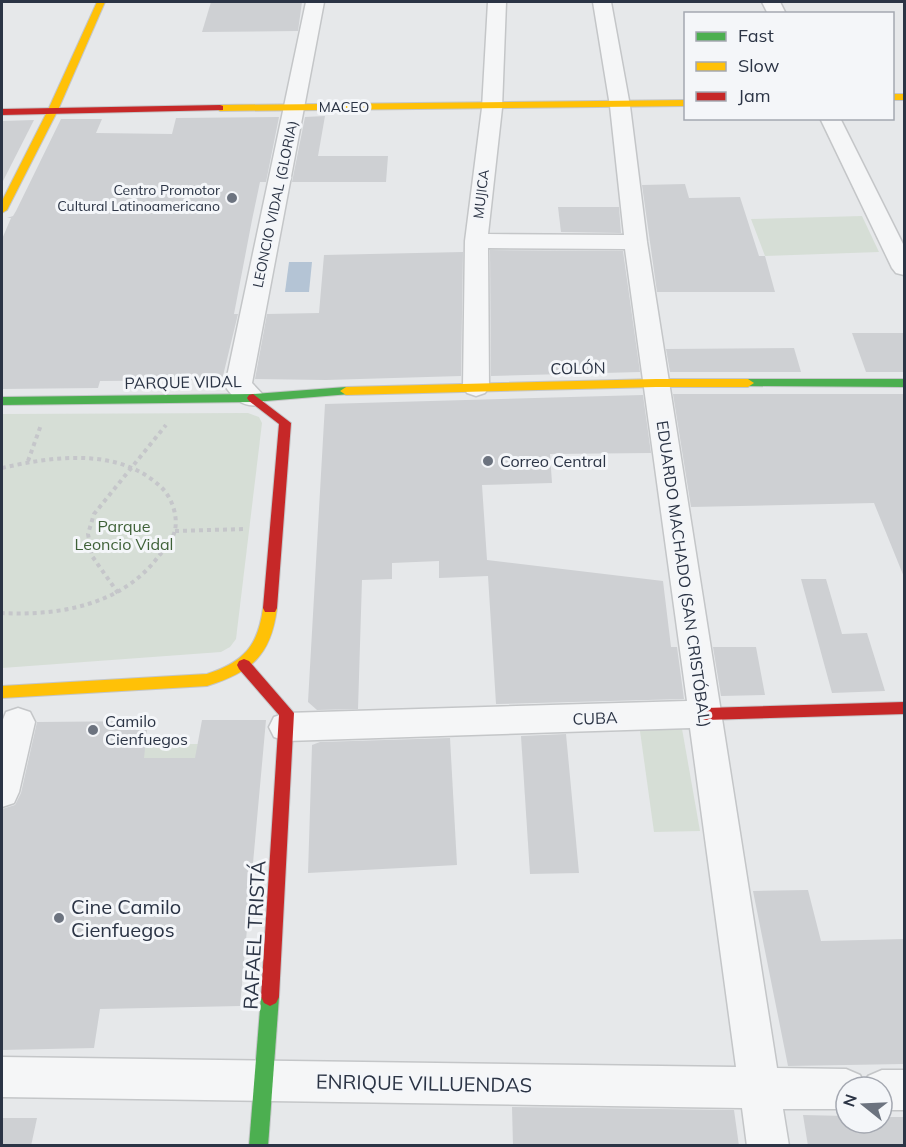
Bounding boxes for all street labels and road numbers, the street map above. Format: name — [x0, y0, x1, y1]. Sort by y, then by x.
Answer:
street label: MACEO — [319, 98, 369, 116]
street label: LEONCIO VIDAL (GLORIA) — [248, 119, 302, 289]
street label: MUJICA — [469, 168, 493, 220]
street label: COLÓN — [550, 358, 606, 378]
street label: PARQUE VIDAL — [124, 371, 242, 393]
street label: EDUARDO MACHADO (SAN CRISTÓBAL) — [653, 419, 715, 729]
street label: CUBA — [572, 707, 618, 729]
street label: RAFAEL TRISTÁ — [238, 859, 270, 1010]
street label: ENRIQUE VILLUENDAS — [316, 1069, 532, 1097]

